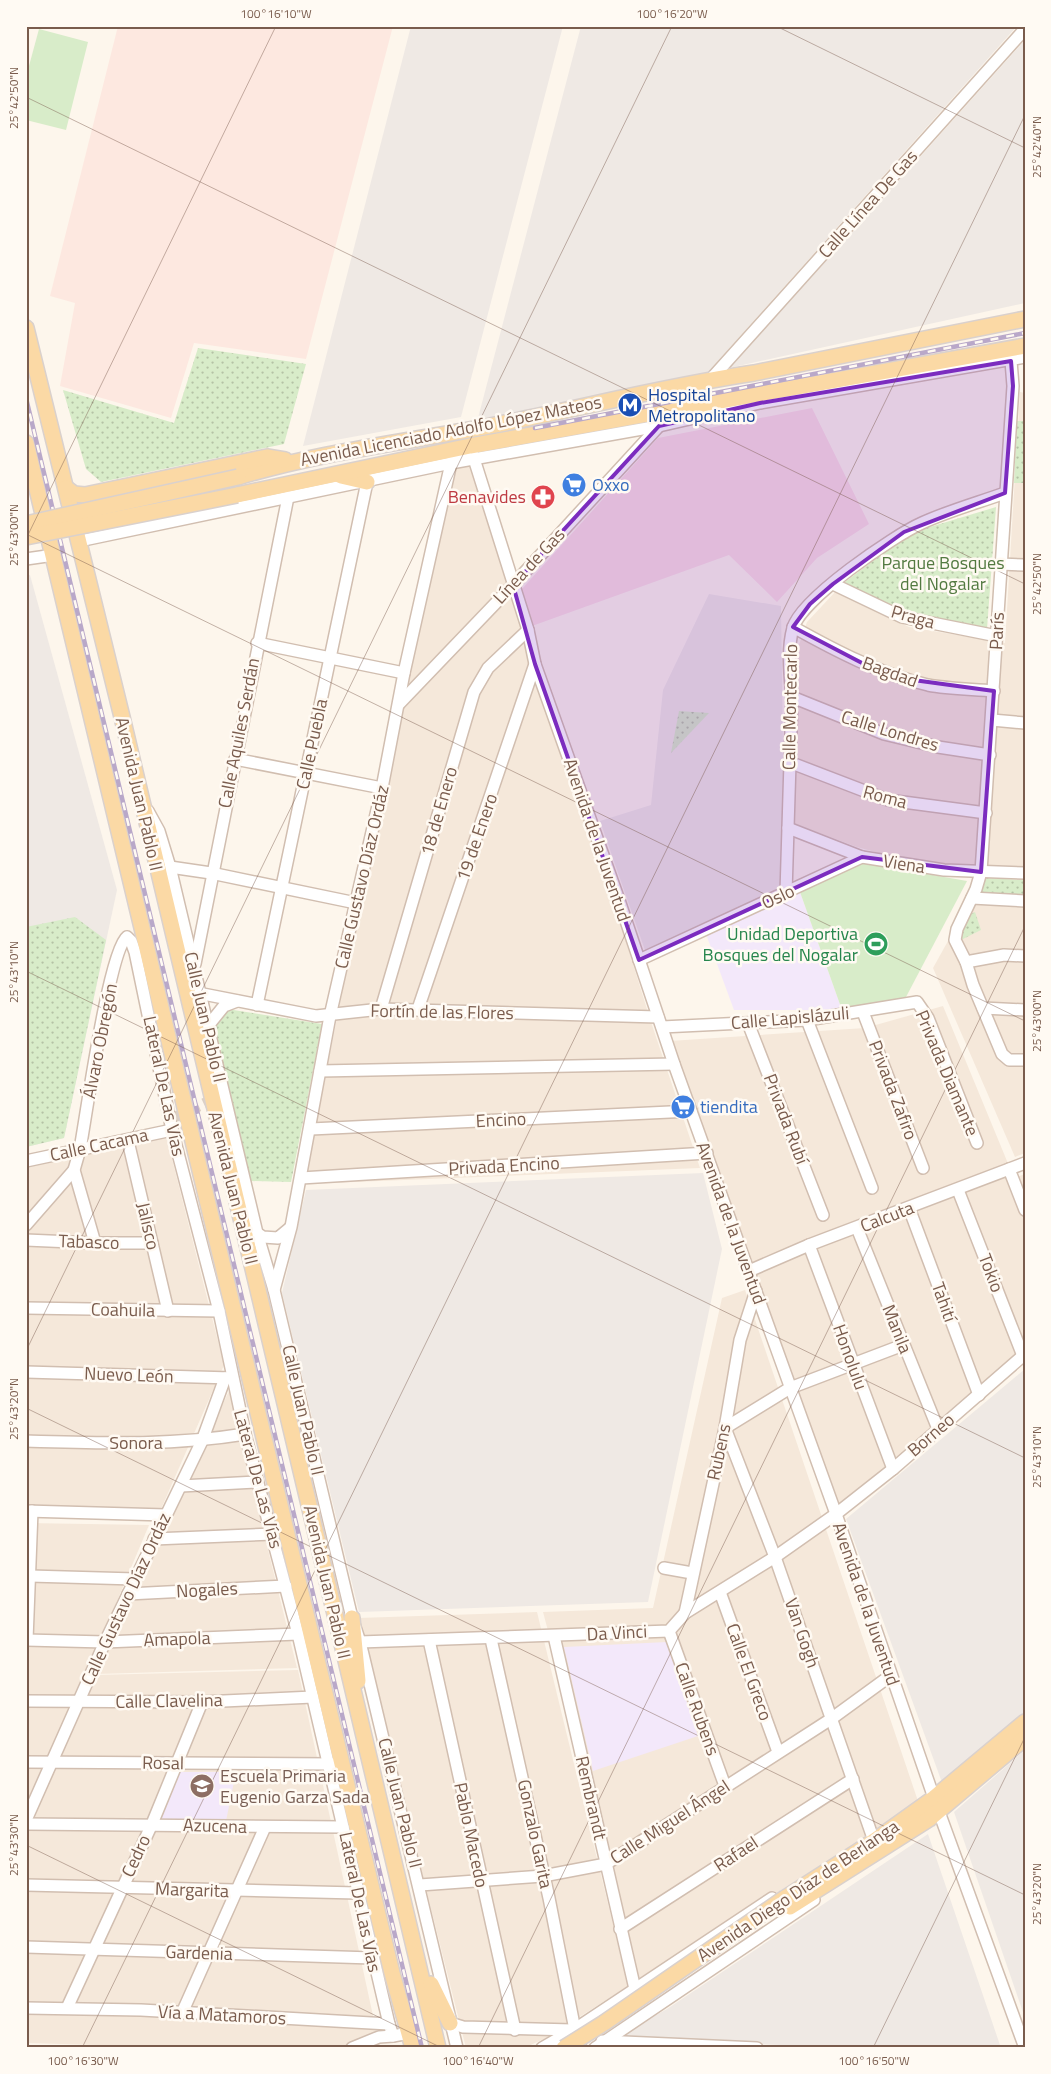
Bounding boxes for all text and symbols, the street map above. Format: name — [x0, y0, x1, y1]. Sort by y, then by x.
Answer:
text: 100°16'10"W — [240, 4, 312, 23]
text: 100°16'20"W — [636, 4, 708, 23]
text: 25°42'50"N — [4, 67, 23, 129]
text: 25°42'40"N — [1027, 116, 1046, 178]
street label: Calle Línea De Gas — [812, 144, 924, 264]
place label: Hospital Metropolitano — [648, 381, 756, 429]
street label: Avenida Licenciado Adolfo López Mateos — [298, 388, 604, 473]
metro station icon: Hospital Metropolitano — [617, 392, 643, 418]
place label: Oxxo — [592, 471, 629, 498]
supermarket icon: Oxxo — [561, 472, 587, 498]
place label: Benavides — [448, 483, 526, 510]
pharmacy icon: Benavides — [530, 484, 556, 510]
text: 25°43'00"N — [4, 504, 23, 566]
street label: Línea de Gas — [486, 522, 571, 610]
park label: Parque Bosques del Nogalar — [881, 549, 1005, 597]
text: 25°42'50"N — [1027, 553, 1046, 615]
street label: Praga — [888, 597, 938, 636]
street label: París — [982, 611, 1011, 651]
street label: Calle Montecarlo — [775, 644, 804, 770]
street label: Bagdad — [859, 649, 922, 694]
street label: Calle Aquiles Serdán — [211, 656, 266, 810]
street label: Calle Puebla — [289, 696, 334, 792]
street label: Calle Londres — [838, 703, 942, 758]
street label: Avenida Juan Pablo II — [109, 714, 170, 873]
street label: Avenida de la Juventud — [557, 755, 638, 925]
street label: 18 de Enero — [413, 763, 464, 858]
street label: Roma — [860, 778, 910, 815]
street label: Calle Gustavo Díaz Ordáz — [327, 782, 396, 971]
street label: 19 de Enero — [449, 789, 504, 884]
street label: Viena — [881, 847, 927, 880]
street label: Oslo — [757, 877, 799, 916]
place label: Unidad Deportiva Bosques del Nogalar — [703, 920, 858, 968]
sports icon: Unidad Deportiva Bosques del Nogalar — [863, 931, 889, 957]
text: 25°43'10"N — [4, 941, 23, 1003]
street label: Calle Juan Pablo II — [177, 949, 234, 1085]
street label: Álvaro Obregón — [75, 981, 124, 1101]
text: 25°43'00"N — [1027, 990, 1046, 1052]
street label: Fortín de las Flores — [370, 997, 514, 1026]
street label: Calle Lapislázuli — [730, 999, 850, 1036]
street label: Privada Diamante — [909, 1006, 986, 1140]
street label: Lateral De Las Vías — [136, 1013, 193, 1159]
street label: Privada Zafiro — [862, 1036, 925, 1144]
street label: Privada Rubí — [757, 1070, 817, 1170]
place label: tiendita — [700, 1093, 758, 1120]
supermarket icon: tiendita — [670, 1094, 696, 1120]
street label: Encino — [475, 1105, 527, 1134]
street label: Avenida Juan Pablo II — [201, 1108, 266, 1267]
street label: Calle Cacama — [47, 1121, 151, 1168]
street label: Avenida de la Juventud — [690, 1138, 773, 1308]
street label: Privada Encino — [448, 1149, 560, 1182]
street label: Calcuta — [856, 1194, 918, 1239]
street label: Jalisco — [130, 1199, 167, 1252]
street label: Tabasco — [58, 1227, 120, 1256]
street label: Tokio — [972, 1250, 1011, 1296]
street label: Tahití — [925, 1278, 965, 1328]
street label: Coahuila — [91, 1295, 155, 1324]
street label: Manila — [875, 1300, 920, 1357]
street label: Honolulu — [826, 1320, 875, 1393]
street label: Calle Juan Pablo II — [275, 1342, 332, 1478]
street label: Nuevo León — [84, 1359, 174, 1390]
text: 25°43'20"N — [4, 1378, 23, 1440]
street label: Lateral De Las Vías — [227, 1406, 290, 1551]
street label: Borneo — [901, 1406, 960, 1463]
street label: Rubens — [699, 1421, 738, 1483]
text: 25°43'10"N — [1027, 1426, 1046, 1488]
street label: Sonora — [109, 1429, 163, 1456]
street label: Avenida Juan Pablo II — [297, 1502, 358, 1661]
street label: Calle Gustavo Díaz Ordáz — [74, 1508, 177, 1690]
street label: Avenida de la Juventud — [826, 1519, 907, 1689]
street label: Nogales — [176, 1574, 238, 1605]
street label: Van Gogh — [778, 1594, 827, 1671]
street label: Da Vinci — [586, 1617, 648, 1648]
street label: Calle El Greco — [719, 1619, 780, 1724]
street label: Amapola — [143, 1624, 211, 1653]
street label: Calle Rubens — [668, 1658, 727, 1759]
street label: Calle Clavelina — [115, 1686, 223, 1715]
street label: Calle Juan Pablo II — [371, 1735, 430, 1871]
street label: Rosal — [142, 1749, 184, 1776]
street label: Rembrandt — [569, 1753, 614, 1843]
place label: Escuela Primaria Eugenio Garza Sada — [220, 1762, 370, 1810]
school or university icon: Escuela Primaria Eugenio Garza Sada — [189, 1773, 215, 1799]
street label: Calle Miguel Ángel — [604, 1773, 735, 1871]
street label: Gonzalo Garita — [511, 1777, 560, 1891]
street label: Pablo Macedo — [447, 1780, 496, 1890]
street label: Azucena — [183, 1811, 247, 1840]
street label: Avenida Diego Díaz de Berlanga — [691, 1813, 904, 1968]
text: 25°43'30"N — [4, 1814, 23, 1876]
street label: Lateral De Las Vías — [332, 1829, 389, 1975]
street label: Rafael — [708, 1829, 763, 1878]
street label: Cedro — [114, 1830, 157, 1881]
text: 25°43'20"N — [1027, 1863, 1046, 1925]
street label: Margarita — [155, 1875, 229, 1904]
street label: Gardenia — [165, 1938, 233, 1967]
street label: Vía a Matamoros — [157, 1998, 287, 2031]
text: 100°16'30"W — [47, 2051, 119, 2070]
text: 100°16'40"W — [442, 2051, 514, 2070]
text: 100°16'50"W — [838, 2051, 910, 2070]

